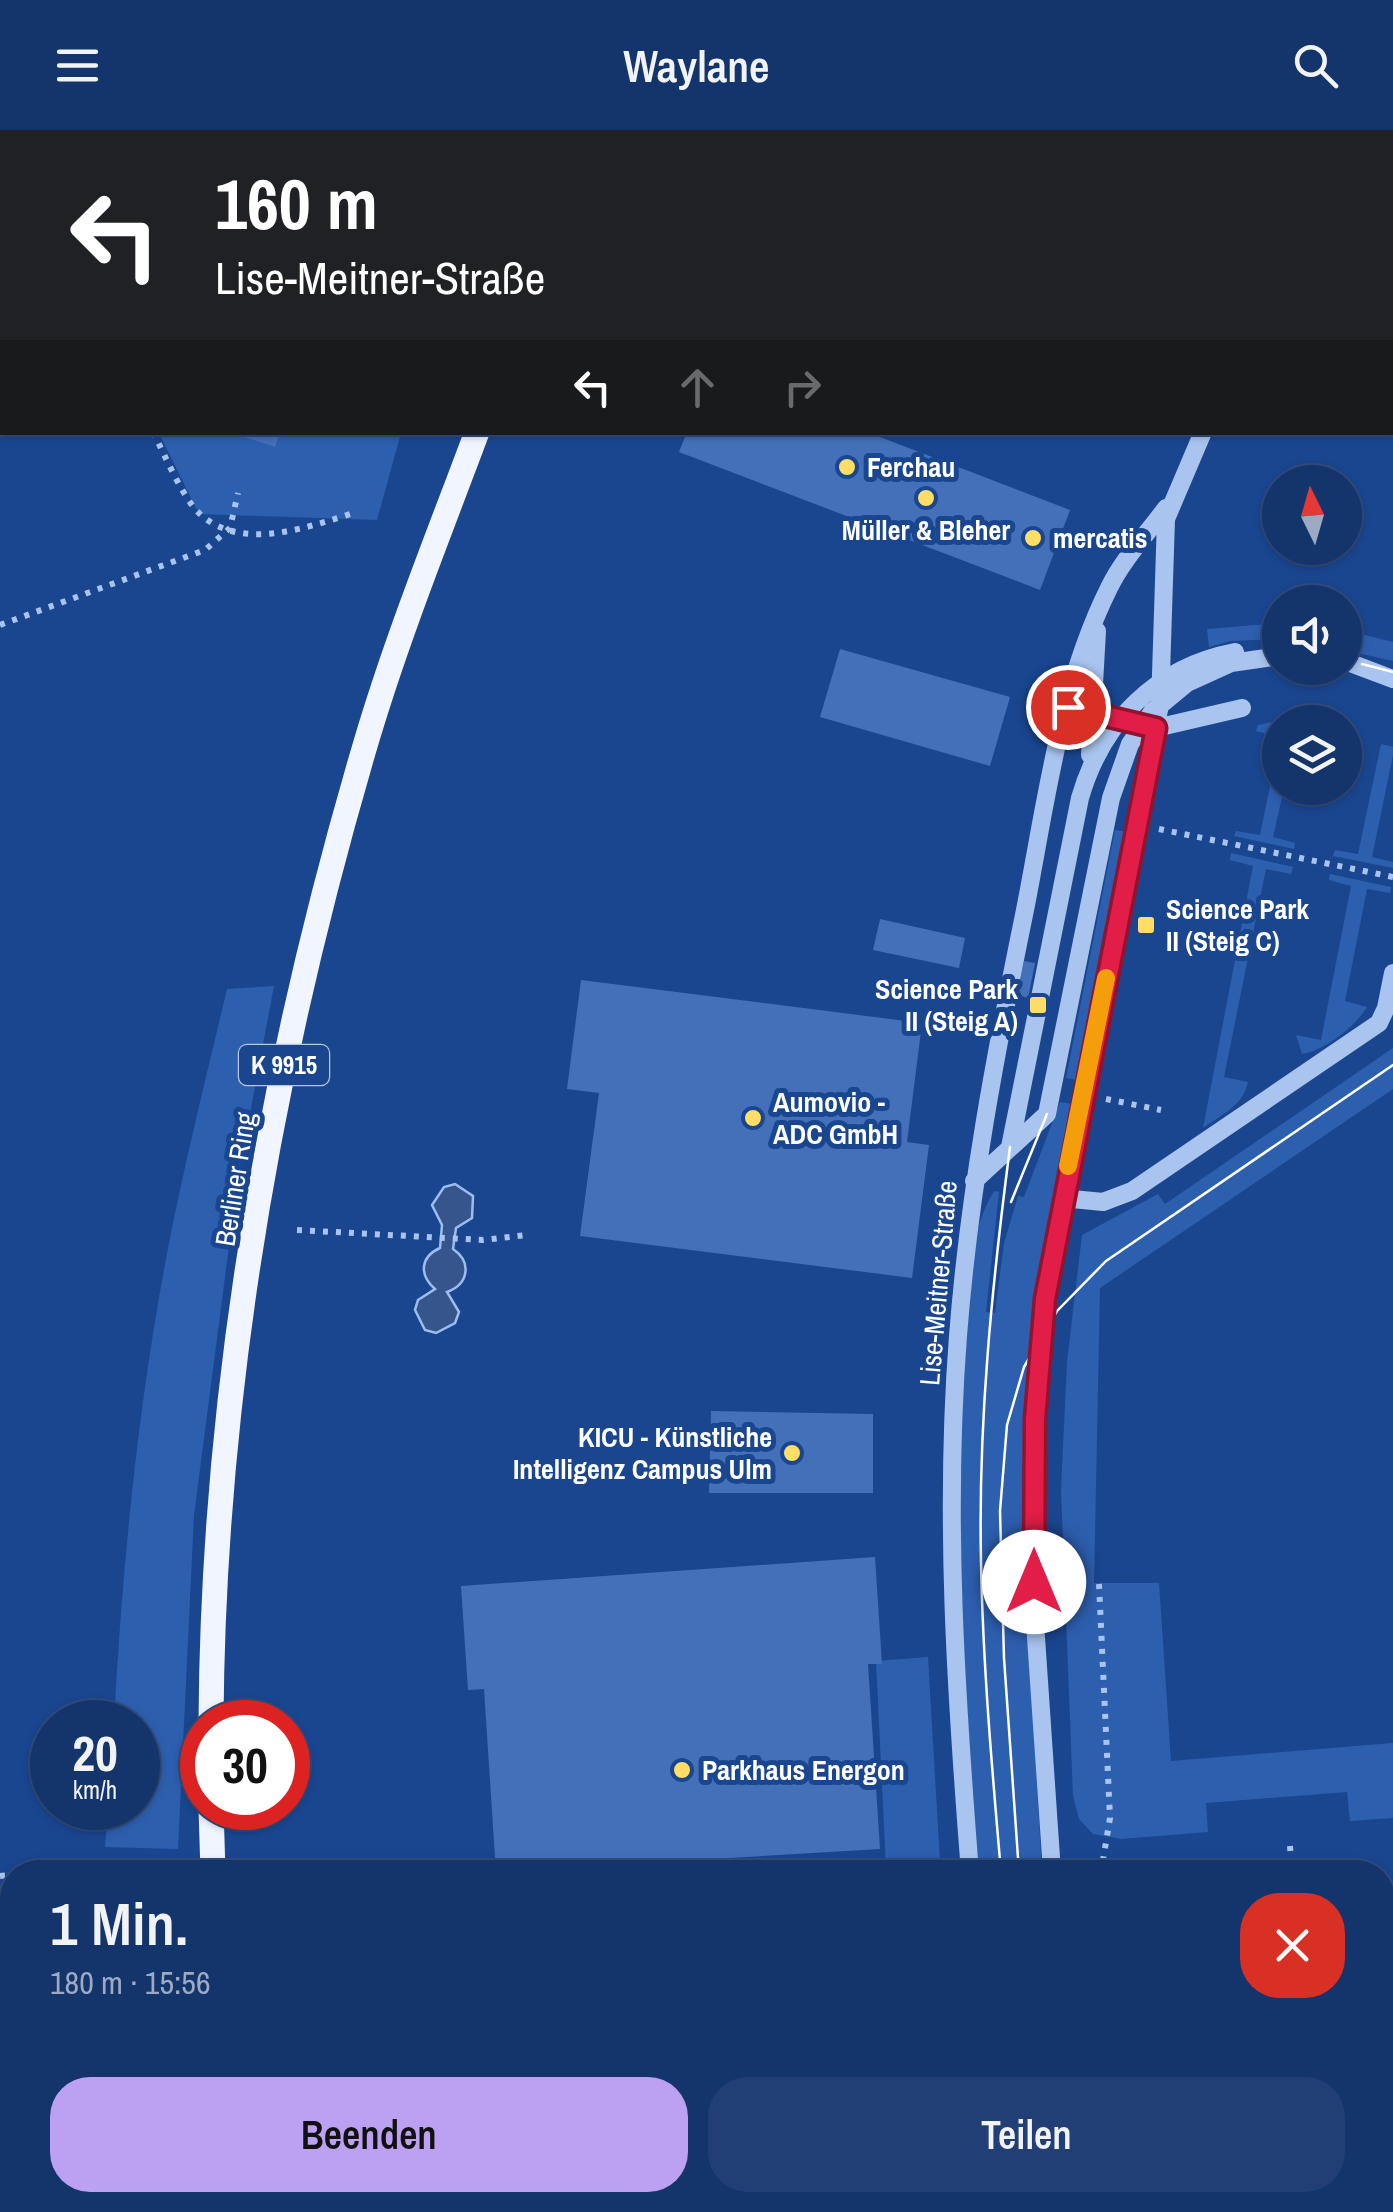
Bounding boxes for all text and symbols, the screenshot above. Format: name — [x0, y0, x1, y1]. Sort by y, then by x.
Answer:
text: Waylane — [623, 35, 770, 96]
icon: menu — [50, 38, 105, 93]
icon: search — [1288, 38, 1343, 93]
text: 160 m — [215, 157, 378, 251]
icon: left — [50, 170, 180, 300]
text: Lise-Meitner-Straße — [215, 247, 545, 308]
icon: left — [565, 360, 620, 415]
icon: ahead — [670, 360, 725, 415]
icon: right — [775, 360, 830, 415]
place label: Ferchau — [867, 448, 955, 486]
marker: Ferchau — [836, 456, 858, 478]
north arrow — [1262, 465, 1362, 565]
map controls — [1262, 465, 1362, 805]
marker: Müller & Bleher — [915, 487, 937, 509]
place label: Müller & Bleher — [842, 511, 1010, 549]
place label: mercatis — [1053, 519, 1147, 557]
marker: mercatis — [1022, 527, 1044, 549]
button: sound — [1262, 585, 1362, 685]
pin — [1026, 665, 1111, 750]
icon: arrive — [1041, 680, 1096, 735]
button: layers — [1262, 705, 1362, 805]
place label: Science Park II (Steig C) — [1166, 890, 1309, 960]
marker: Science Park II (Steig C) — [1135, 914, 1157, 936]
place label: Science Park II (Steig A) — [875, 970, 1018, 1040]
marker: Science Park II (Steig A) — [1027, 994, 1049, 1016]
road number: K 9915 — [239, 1045, 329, 1085]
place label: Aumovio - ADC GmbH — [773, 1083, 898, 1153]
marker: Aumovio - ADC GmbH — [742, 1107, 764, 1129]
street label: Berliner Ring — [206, 1109, 264, 1249]
street label: Lise-Meitner-Straße — [910, 1179, 966, 1387]
place label: KICU - Künstliche Intelligenz Campus Ulm — [513, 1418, 772, 1488]
marker: KICU - Künstliche Intelligenz Campus Ulm — [781, 1442, 803, 1464]
position arrow — [982, 1530, 1086, 1634]
speed limit sign: 30 — [180, 1700, 310, 1830]
text: 20 — [72, 1719, 118, 1787]
place label: Parkhaus Energon — [702, 1751, 905, 1789]
marker: Parkhaus Energon — [671, 1759, 693, 1781]
text: km/h — [73, 1773, 117, 1807]
text: 1 Min. — [50, 1883, 189, 1964]
button: close — [1240, 1893, 1345, 1998]
text: 180 m · 15:56 — [50, 1961, 210, 2004]
button: Beenden — [50, 2077, 688, 2192]
button: Teilen — [708, 2077, 1345, 2192]

